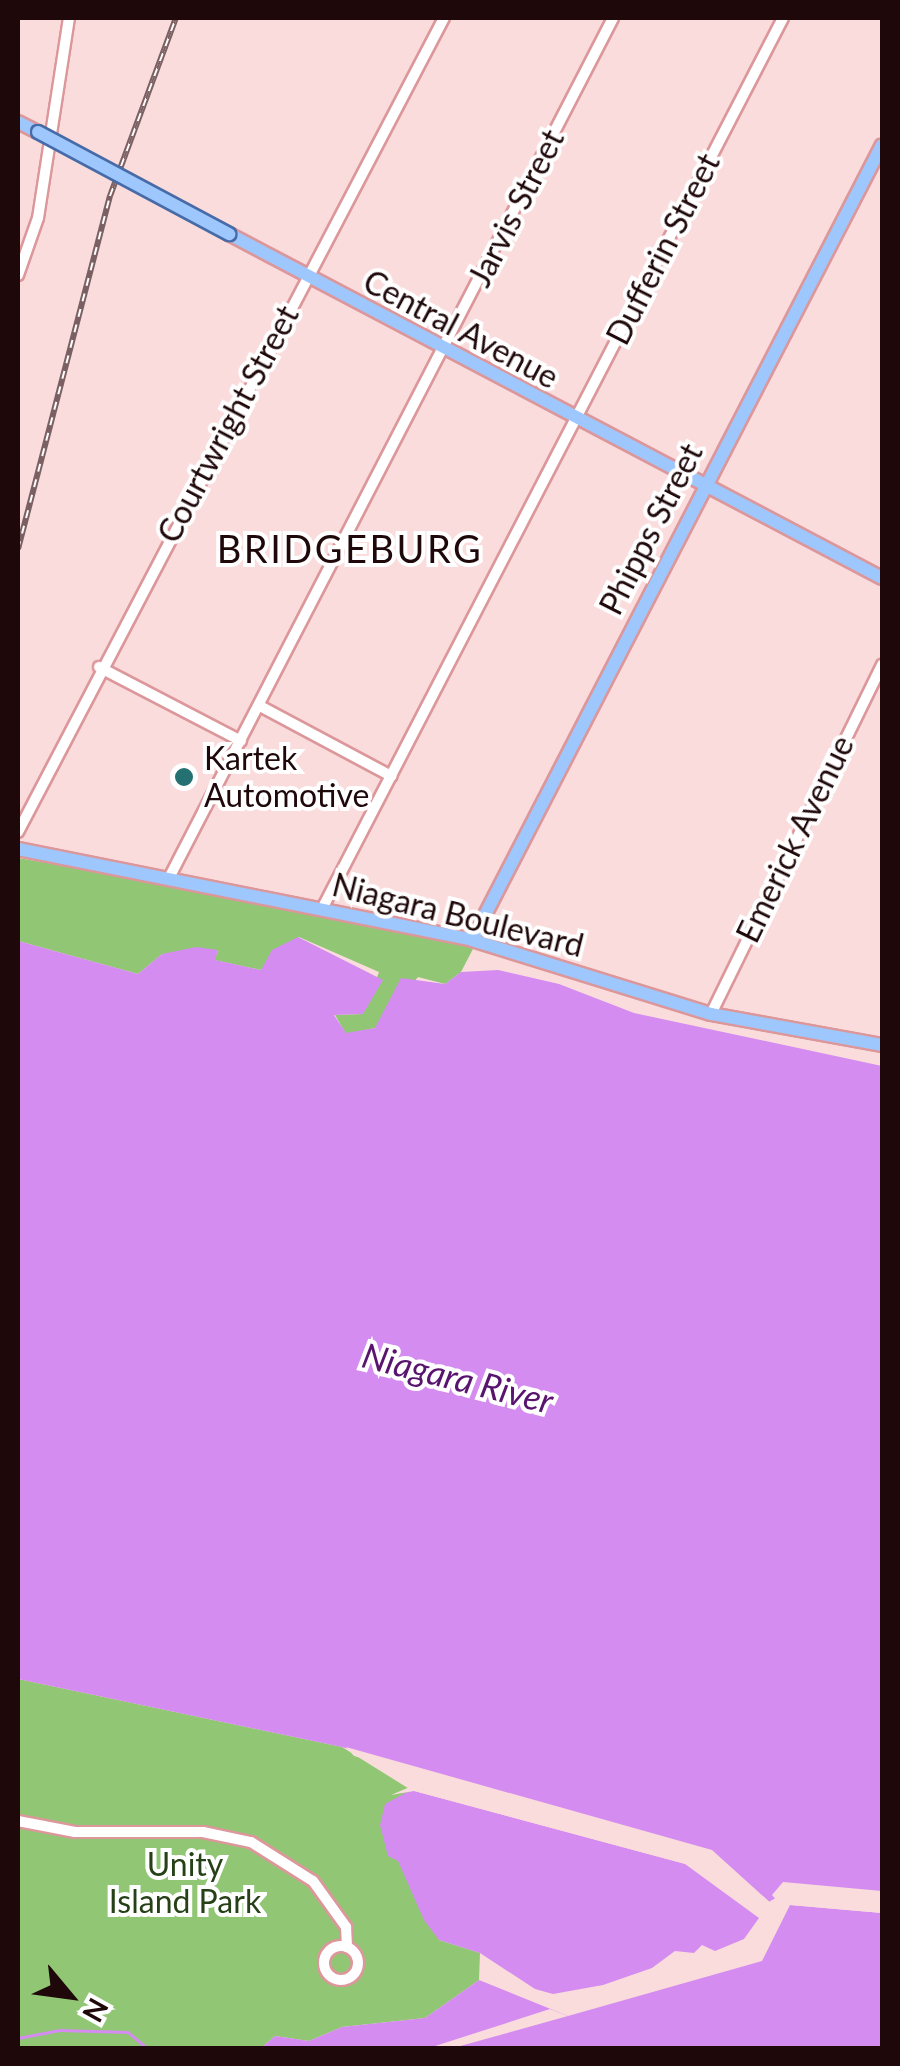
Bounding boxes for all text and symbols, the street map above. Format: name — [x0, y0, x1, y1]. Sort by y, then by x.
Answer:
street label: Jarvis Street — [460, 123, 572, 293]
street label: Dufferin Street — [598, 147, 728, 351]
street label: Central Avenue — [357, 261, 565, 397]
street label: Courtwright Street — [149, 299, 307, 549]
street label: Phipps Street — [591, 437, 711, 621]
district label: BRIDGEBURG — [217, 526, 483, 572]
street label: Emerick Avenue — [728, 729, 862, 949]
place label: Kartek Automotive — [204, 740, 369, 815]
marker: Kartek Automotive — [173, 766, 195, 788]
street label: Niagara Boulevard — [329, 865, 587, 965]
water label: Niagara River — [358, 1333, 558, 1421]
park label: Unity Island Park — [109, 1846, 261, 1921]
north arrow — [20, 1946, 120, 2046]
text: N — [76, 1993, 116, 2028]

